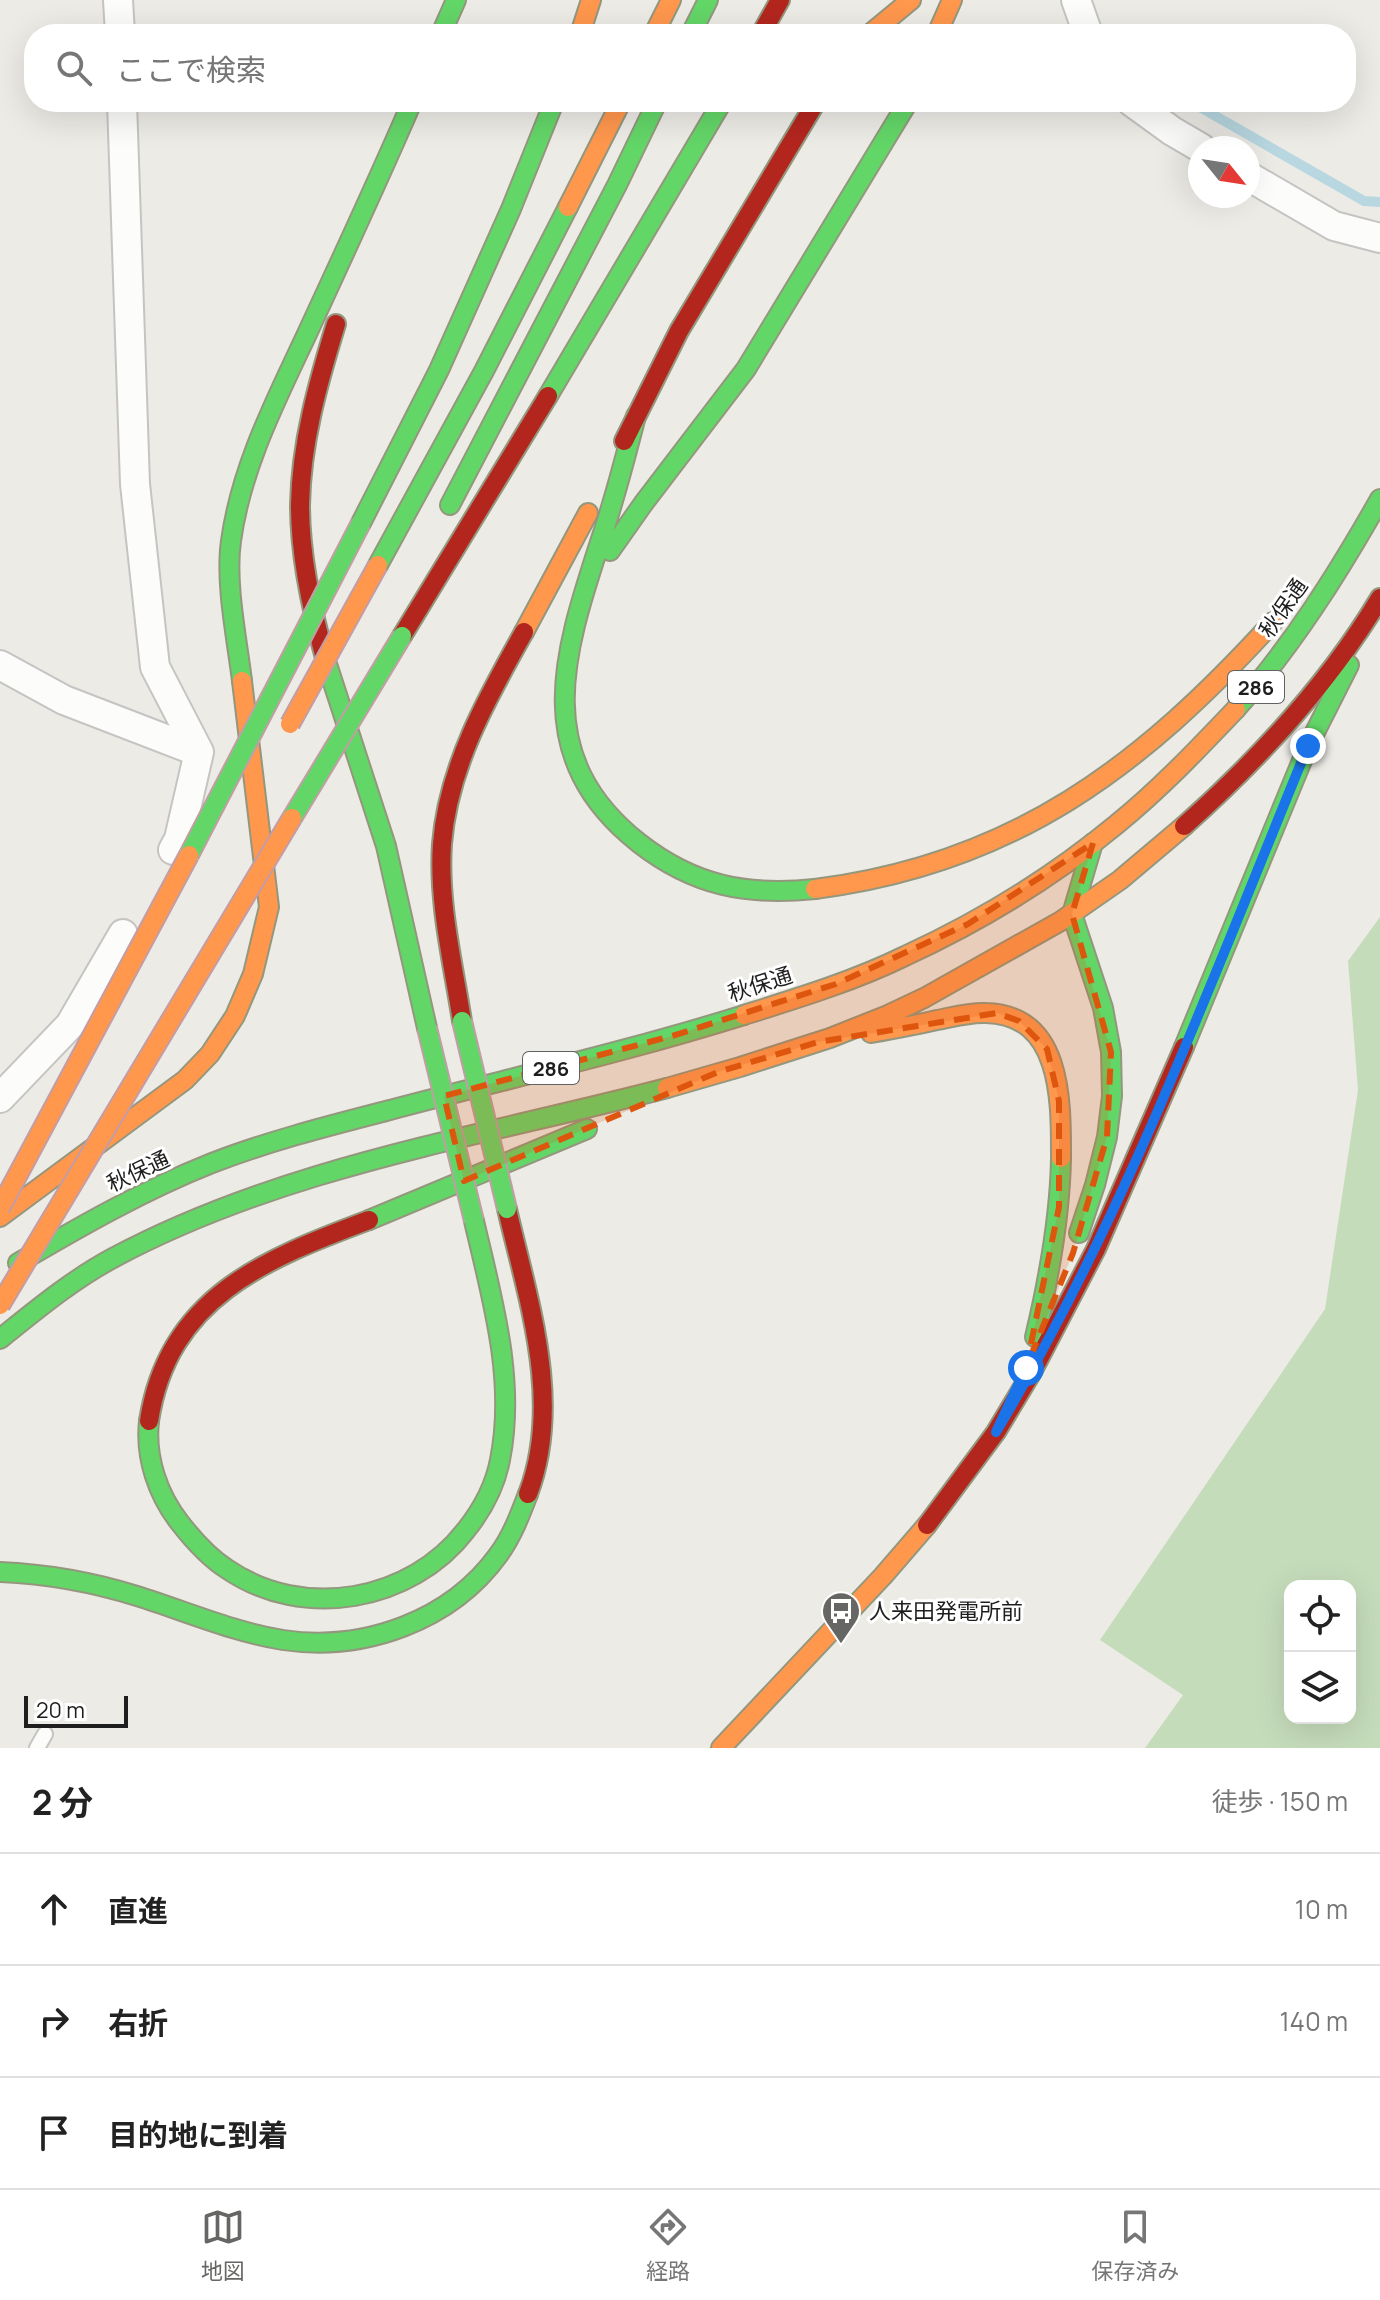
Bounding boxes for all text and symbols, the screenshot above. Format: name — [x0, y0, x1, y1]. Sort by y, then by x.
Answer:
search box — [24, 24, 1356, 112]
icon: search — [52, 46, 96, 90]
text: ここで検索 — [116, 49, 266, 90]
north arrow — [1188, 136, 1260, 208]
street label: 秋保通 — [1252, 572, 1314, 644]
road number: 286 — [1228, 671, 1284, 703]
route end — [1290, 728, 1326, 764]
street label: 秋保通 — [724, 960, 796, 1008]
road number: 286 — [523, 1052, 579, 1084]
street label: 秋保通 — [102, 1143, 174, 1199]
route start — [1008, 1350, 1044, 1386]
map controls — [1284, 1580, 1356, 1724]
button: locate — [1284, 1580, 1356, 1652]
bus stop icon: 人来田発電所前 — [820, 1590, 862, 1645]
place label: 人来田発電所前 — [869, 1596, 1023, 1626]
button: layers — [1284, 1652, 1356, 1724]
scale bar — [24, 1692, 128, 1728]
text: 20 m — [36, 1695, 85, 1725]
text: 2 分 — [32, 1779, 93, 1825]
text: 徒歩 · 150 m — [1211, 1783, 1348, 1819]
icon: ahead — [32, 1887, 76, 1931]
text: 直進 — [108, 1890, 168, 1931]
text: 10 m — [1295, 1891, 1348, 1927]
icon: right — [32, 1999, 76, 2043]
text: 右折 — [108, 2002, 168, 2043]
text: 140 m — [1279, 2003, 1348, 2039]
icon: arrive — [32, 2111, 76, 2155]
text: 目的地に到着 — [108, 2114, 288, 2155]
tab: 地図 — [201, 2205, 245, 2286]
tab: 経路 — [646, 2205, 690, 2286]
tab: 保存済み — [1091, 2205, 1179, 2286]

